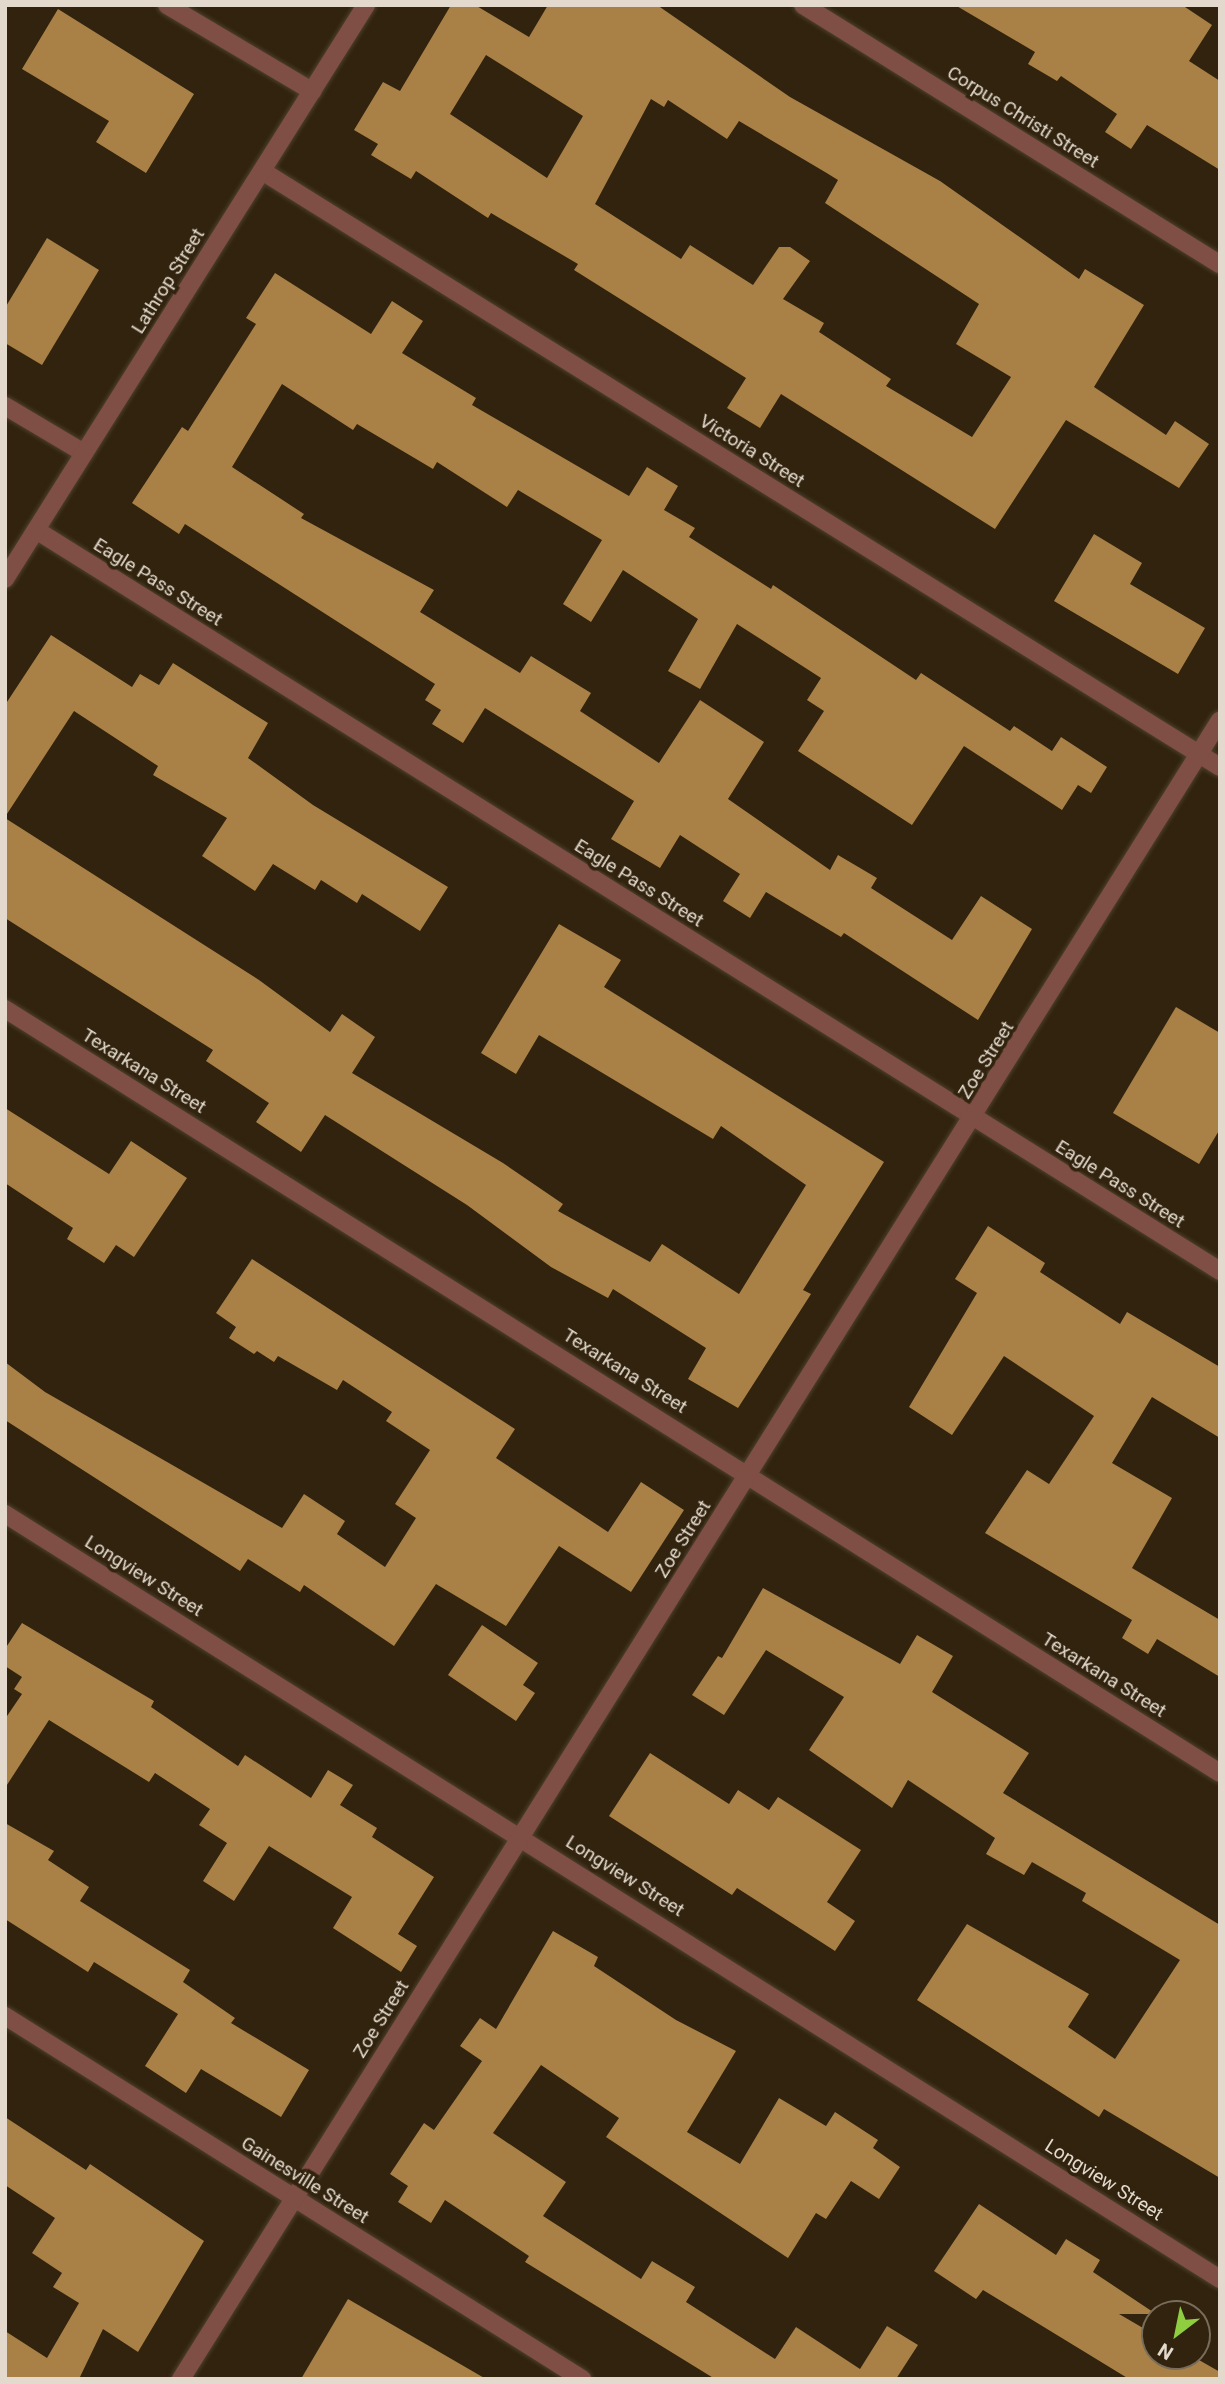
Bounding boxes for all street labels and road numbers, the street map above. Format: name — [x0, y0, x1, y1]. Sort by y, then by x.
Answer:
street label: Corpus Christi Street — [943, 61, 1103, 173]
street label: Lathrop Street — [127, 224, 209, 338]
street label: Victoria Street — [695, 410, 809, 492]
street label: Eagle Pass Street — [89, 533, 227, 631]
street label: Eagle Pass Street — [570, 834, 708, 932]
street label: Zoe Street — [953, 1017, 1019, 1103]
street label: Texarkana Street — [78, 1024, 210, 1118]
street label: Eagle Pass Street — [1051, 1135, 1189, 1233]
street label: Texarkana Street — [559, 1324, 691, 1418]
street label: Zoe Street — [650, 1496, 716, 1582]
street label: Longview Street — [81, 1530, 207, 1622]
street label: Texarkana Street — [1038, 1628, 1170, 1722]
street label: Longview Street — [562, 1830, 688, 1922]
street label: Zoe Street — [348, 1976, 414, 2062]
street label: Gainesville Street — [237, 2132, 373, 2228]
street label: Longview Street — [1041, 2134, 1167, 2226]

